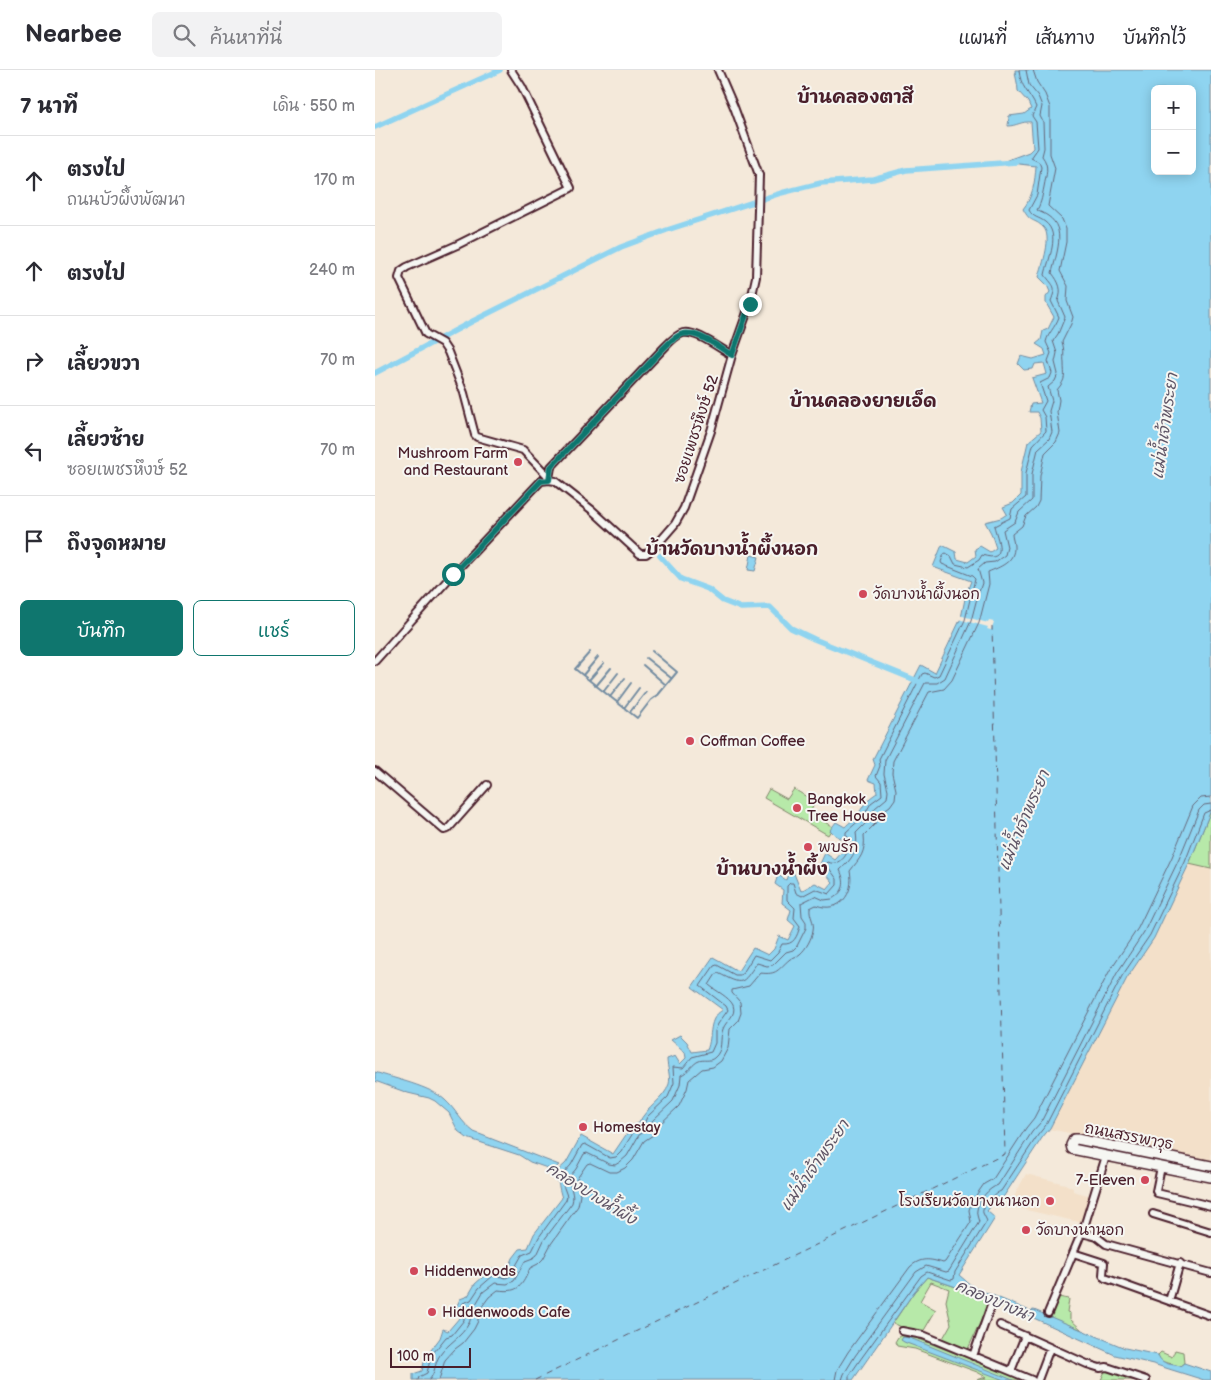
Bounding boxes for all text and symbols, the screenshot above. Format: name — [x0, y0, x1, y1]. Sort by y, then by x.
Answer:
search box — [152, 12, 502, 57]
text: Nearbee — [25, 20, 122, 49]
icon: search — [170, 21, 198, 49]
text: ค้นหาที่นี่ — [210, 27, 282, 50]
text: แผนที่ — [959, 28, 1007, 49]
text: เส้นทาง — [1035, 28, 1095, 49]
text: บันทึกไว้ — [1123, 28, 1186, 49]
district label: บ้านคลองตาสี — [797, 85, 914, 108]
map controls — [1151, 85, 1196, 175]
button: + — [1151, 85, 1196, 130]
text: 7 นาที — [20, 94, 78, 119]
text: เดิน · 550 m — [272, 97, 355, 116]
button: − — [1151, 130, 1196, 175]
text: ตรงไป — [67, 159, 125, 182]
icon: ahead — [20, 167, 48, 195]
text: 170 m — [314, 171, 355, 190]
text: ถนนบัวผึ้งพัฒนา — [67, 191, 185, 210]
icon: ahead — [20, 257, 48, 285]
text: 240 m — [309, 261, 355, 280]
text: ตรงไป — [67, 263, 125, 286]
route end — [739, 293, 762, 316]
icon: right — [20, 347, 48, 375]
text: 70 m — [320, 351, 355, 370]
text: เลี้ยวขวา — [67, 353, 140, 376]
water label: แม่น้ำเจ้าพระยา — [1143, 370, 1182, 480]
street label: ซอยเพชรหึงษ์ 52 — [669, 372, 723, 486]
district label: บ้านคลองยายเอ็ด — [789, 389, 937, 412]
text: เลี้ยวซ้าย — [67, 429, 144, 452]
icon: left — [20, 437, 48, 465]
text: 70 m — [320, 441, 355, 460]
place label: Mushroom Farm and Restaurant — [398, 444, 508, 480]
marker: Mushroom Farm and Restaurant — [512, 456, 524, 468]
text: ซอยเพชรหึงษ์ 52 — [67, 461, 188, 480]
icon: arrive — [20, 527, 48, 555]
district label: บ้านวัดบางน้ำผึ้งนอก — [646, 531, 818, 560]
text: ถึงจุดหมาย — [67, 533, 166, 556]
route start — [442, 563, 465, 586]
place label: วัดบางน้ำผึ้งนอก — [873, 580, 980, 604]
marker: วัดบางน้ำผึ้งนอก — [857, 588, 869, 600]
button: บันทึก — [20, 600, 183, 656]
button: แชร์ — [193, 600, 355, 656]
place label: Coffman Coffee — [700, 732, 805, 751]
marker: Coffman Coffee — [684, 735, 696, 747]
water label: แม่น้ำเจ้าพระยา — [989, 765, 1054, 873]
place label: Bangkok Tree House — [807, 790, 886, 826]
marker: Bangkok Tree House — [791, 802, 803, 814]
place label: พบรัก — [818, 838, 858, 857]
marker: พบรัก — [802, 841, 814, 853]
district label: บ้านบางน้ำผึ้ง — [716, 851, 828, 880]
water label: แม่น้ำเจ้าพระยา — [772, 1112, 854, 1215]
place label: Homestay — [593, 1118, 661, 1137]
street label: ถนนสรรพาวุธ — [1083, 1119, 1175, 1155]
marker: Homestay — [577, 1121, 589, 1133]
water label: คลองบางน้ำผึ้ง — [543, 1154, 644, 1230]
place label: 7-Eleven — [1076, 1171, 1135, 1190]
marker: 7-Eleven — [1139, 1174, 1151, 1186]
place label: โรงเรียนวัดบางนานอก — [899, 1191, 1040, 1211]
marker: โรงเรียนวัดบางนานอก — [1044, 1195, 1056, 1207]
place label: วัดบางนานอก — [1036, 1221, 1124, 1240]
marker: วัดบางนานอก — [1020, 1224, 1032, 1236]
place label: Hiddenwoods — [424, 1262, 516, 1281]
marker: Hiddenwoods — [408, 1265, 420, 1277]
water label: คลองบางนา — [953, 1276, 1037, 1327]
place label: Hiddenwoods Cafe — [442, 1303, 570, 1322]
marker: Hiddenwoods Cafe — [426, 1306, 438, 1318]
scale bar — [390, 1345, 471, 1368]
text: 100 m — [397, 1348, 434, 1365]

